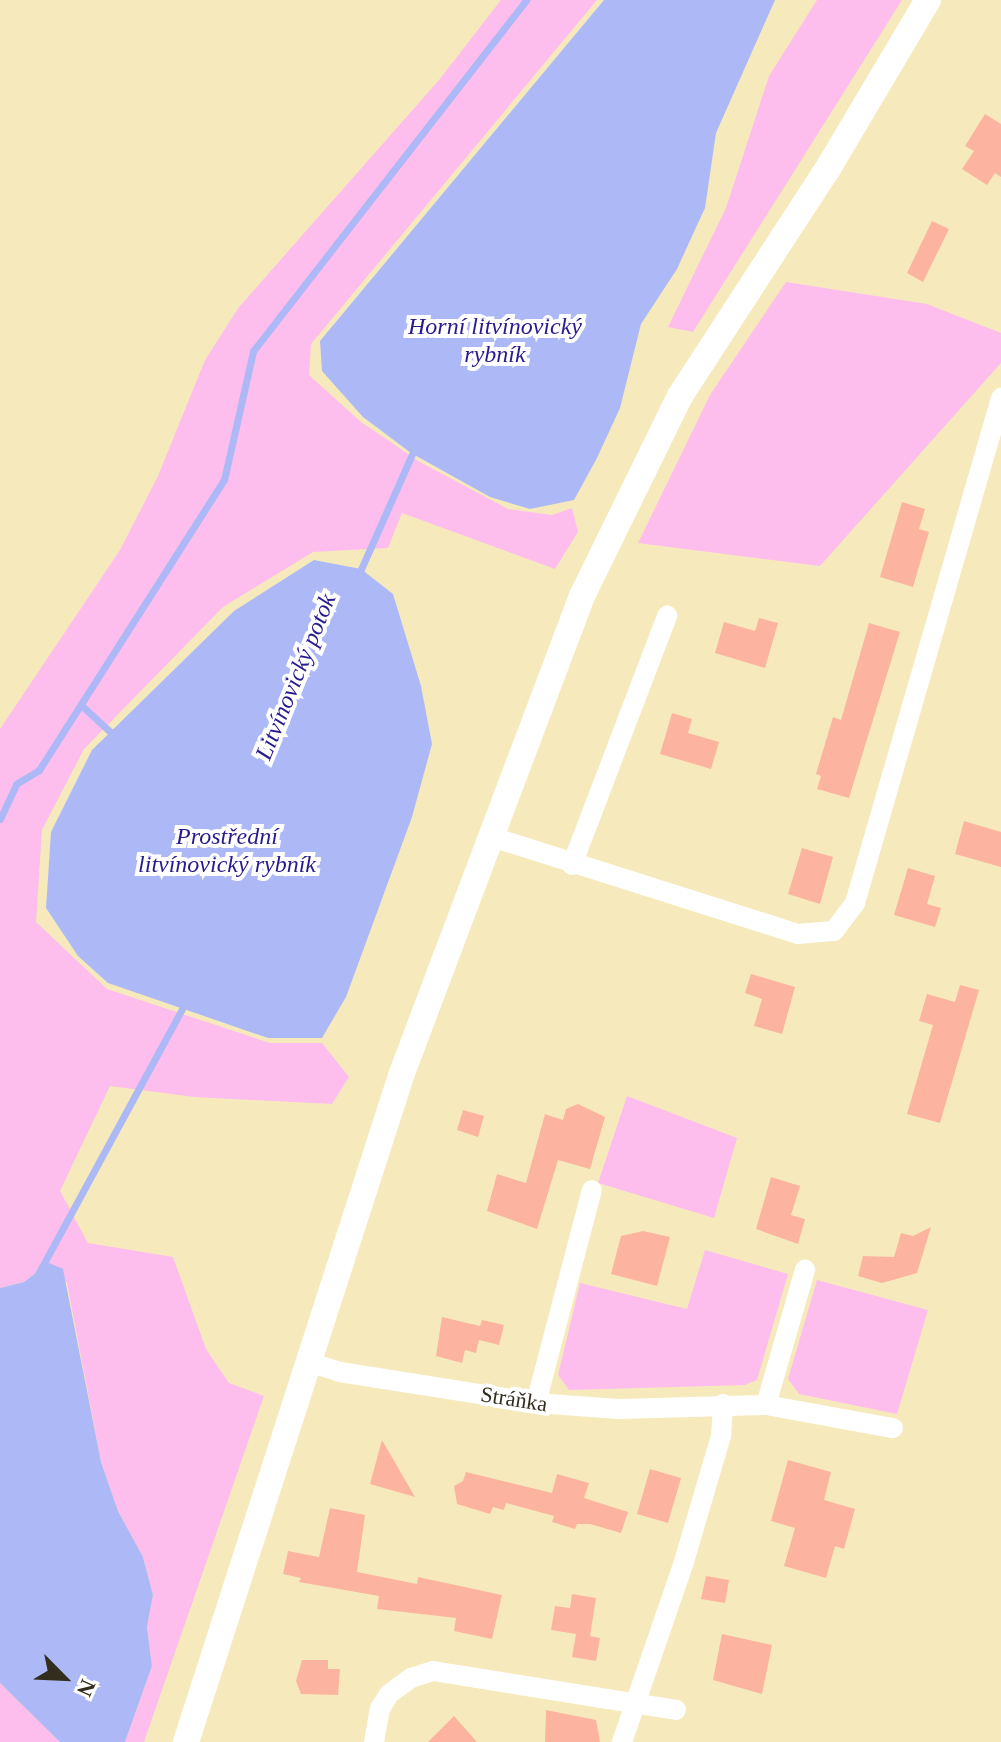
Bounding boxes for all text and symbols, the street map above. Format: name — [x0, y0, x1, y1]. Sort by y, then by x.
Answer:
water label: Horní litvínovický rybník — [408, 313, 582, 369]
water label: Litvínovický potok — [250, 590, 342, 764]
water label: Prostřední litvínovický rybník — [138, 823, 316, 879]
street label: Stráňka — [479, 1381, 549, 1417]
north arrow — [24, 1638, 104, 1718]
text: N — [72, 1676, 101, 1700]

